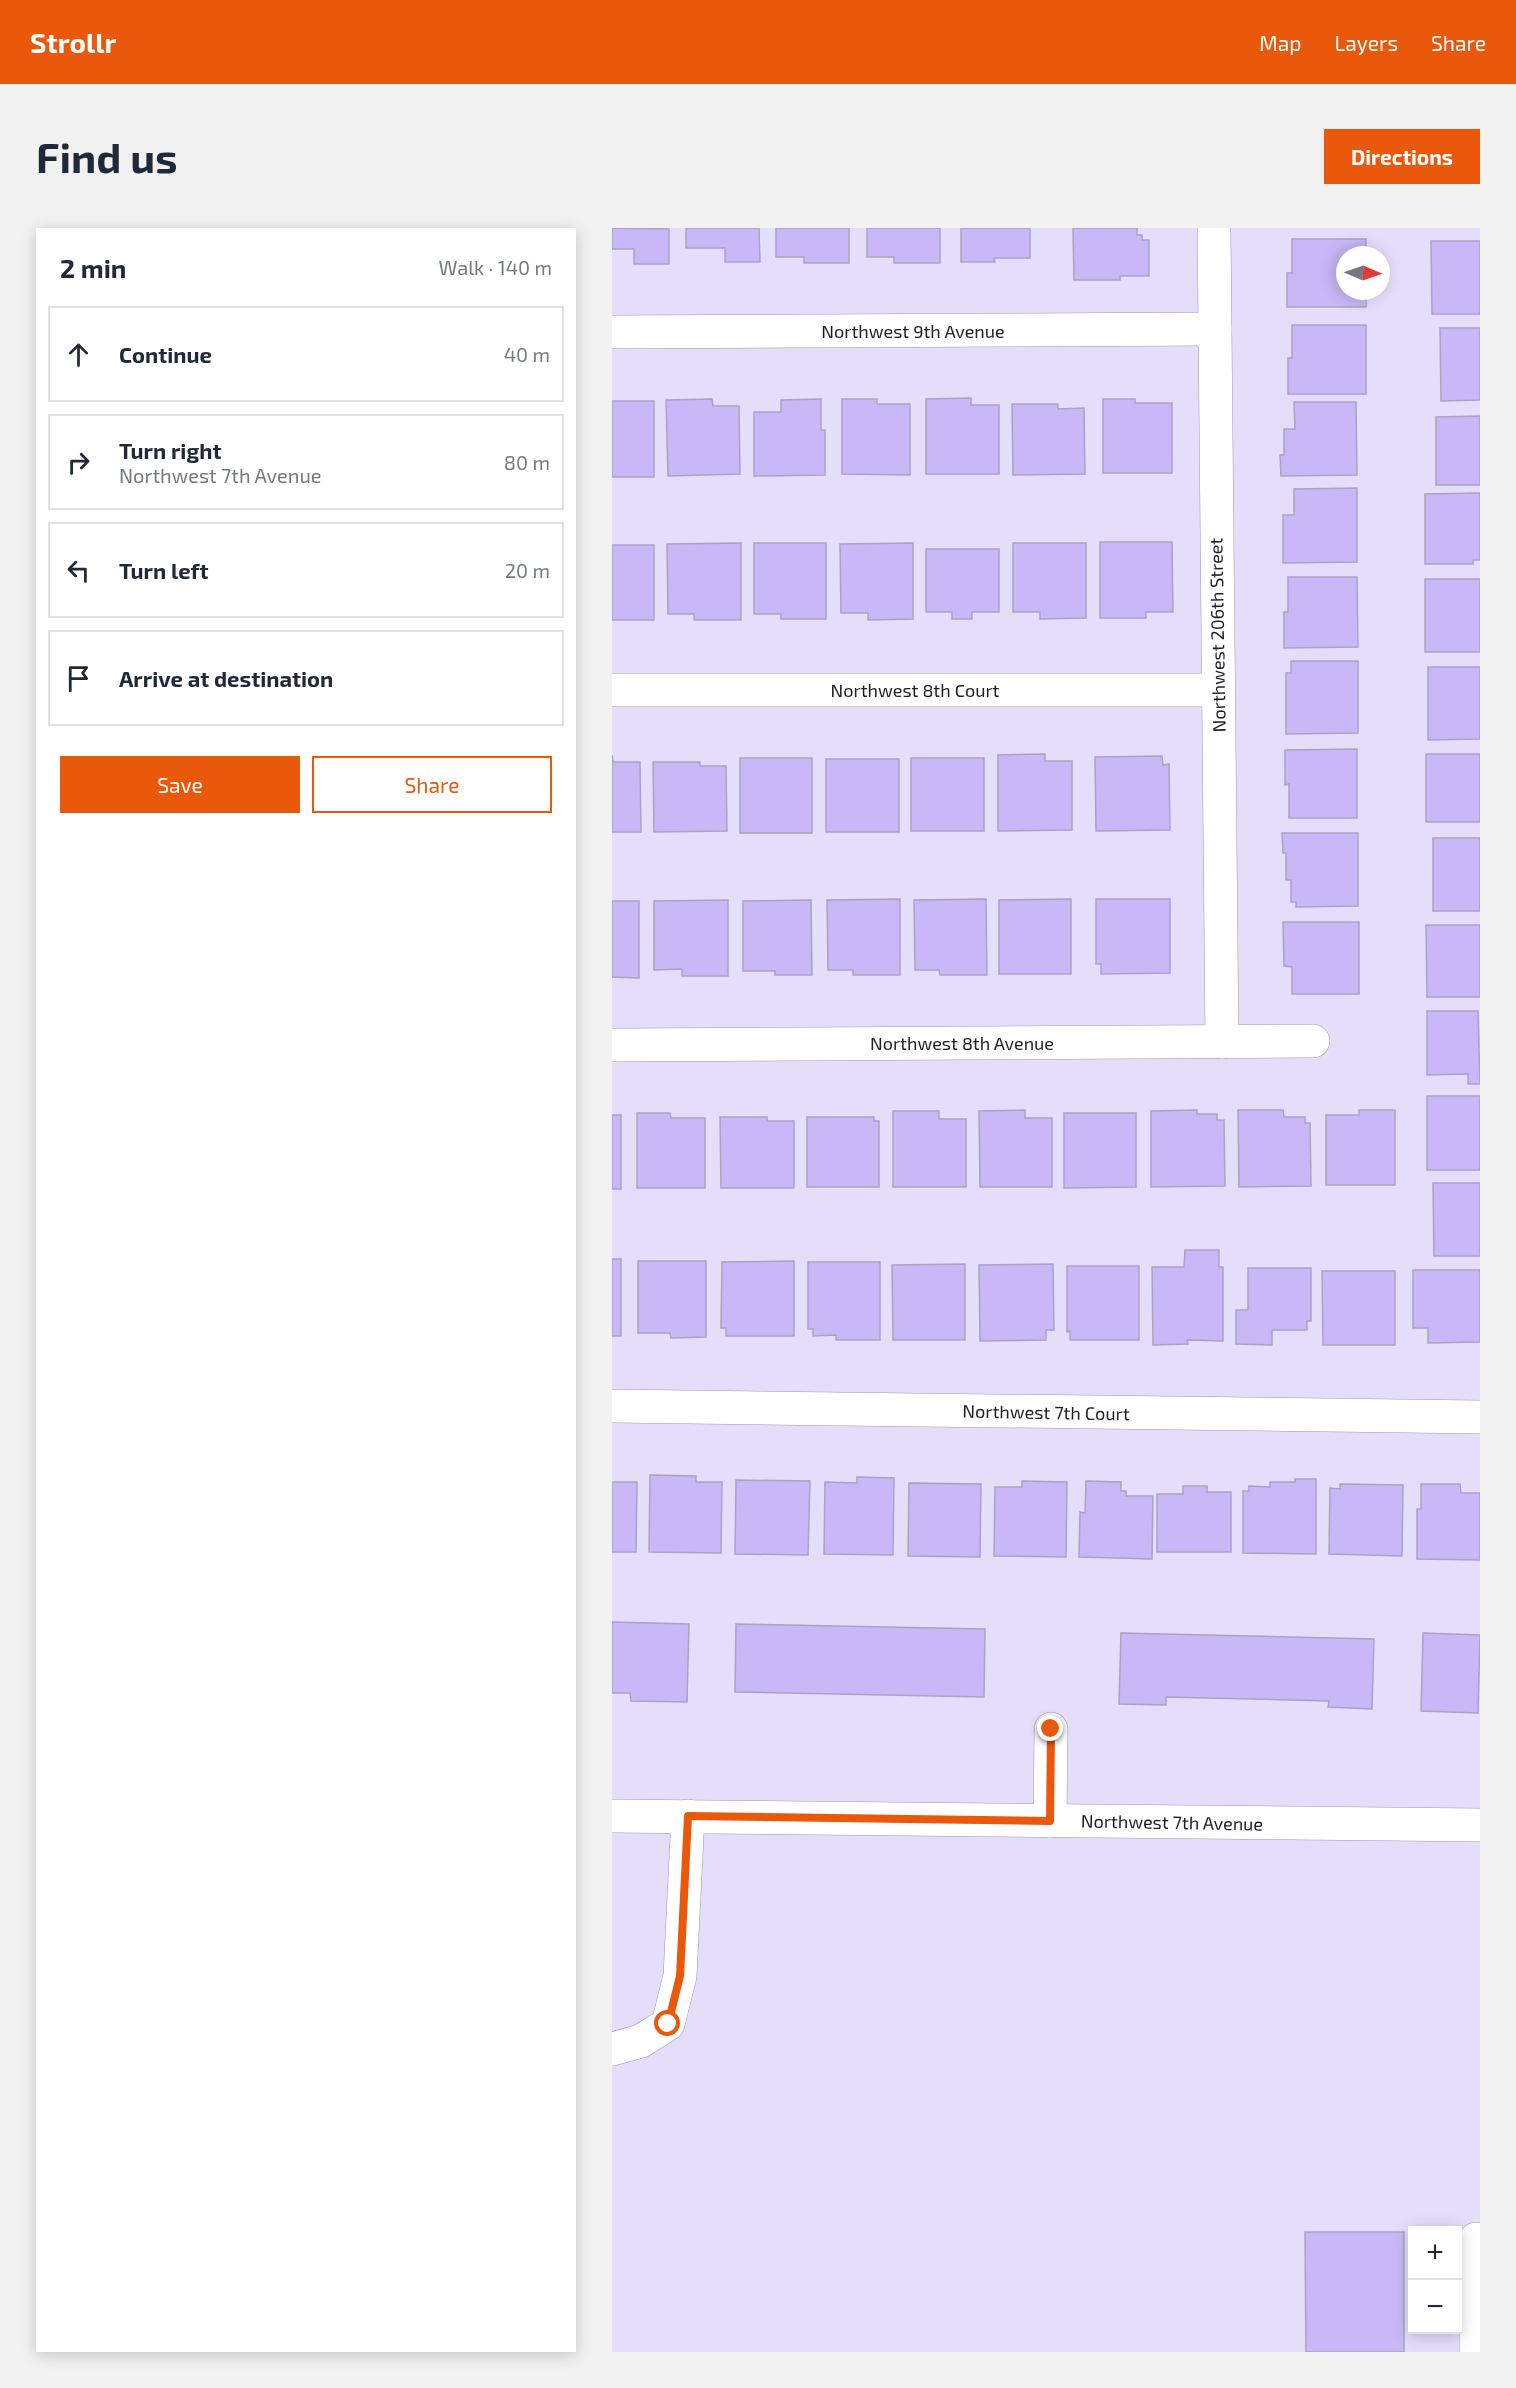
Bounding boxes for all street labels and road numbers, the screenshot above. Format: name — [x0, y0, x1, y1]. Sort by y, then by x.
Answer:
street label: Northwest 9th Avenue — [821, 320, 1005, 342]
street label: Northwest 206th Street — [1204, 537, 1230, 732]
street label: Northwest 8th Court — [831, 679, 1000, 701]
street label: Northwest 8th Avenue — [870, 1032, 1054, 1054]
street label: Northwest 7th Court — [962, 1400, 1130, 1424]
street label: Northwest 7th Avenue — [1081, 1809, 1263, 1835]

